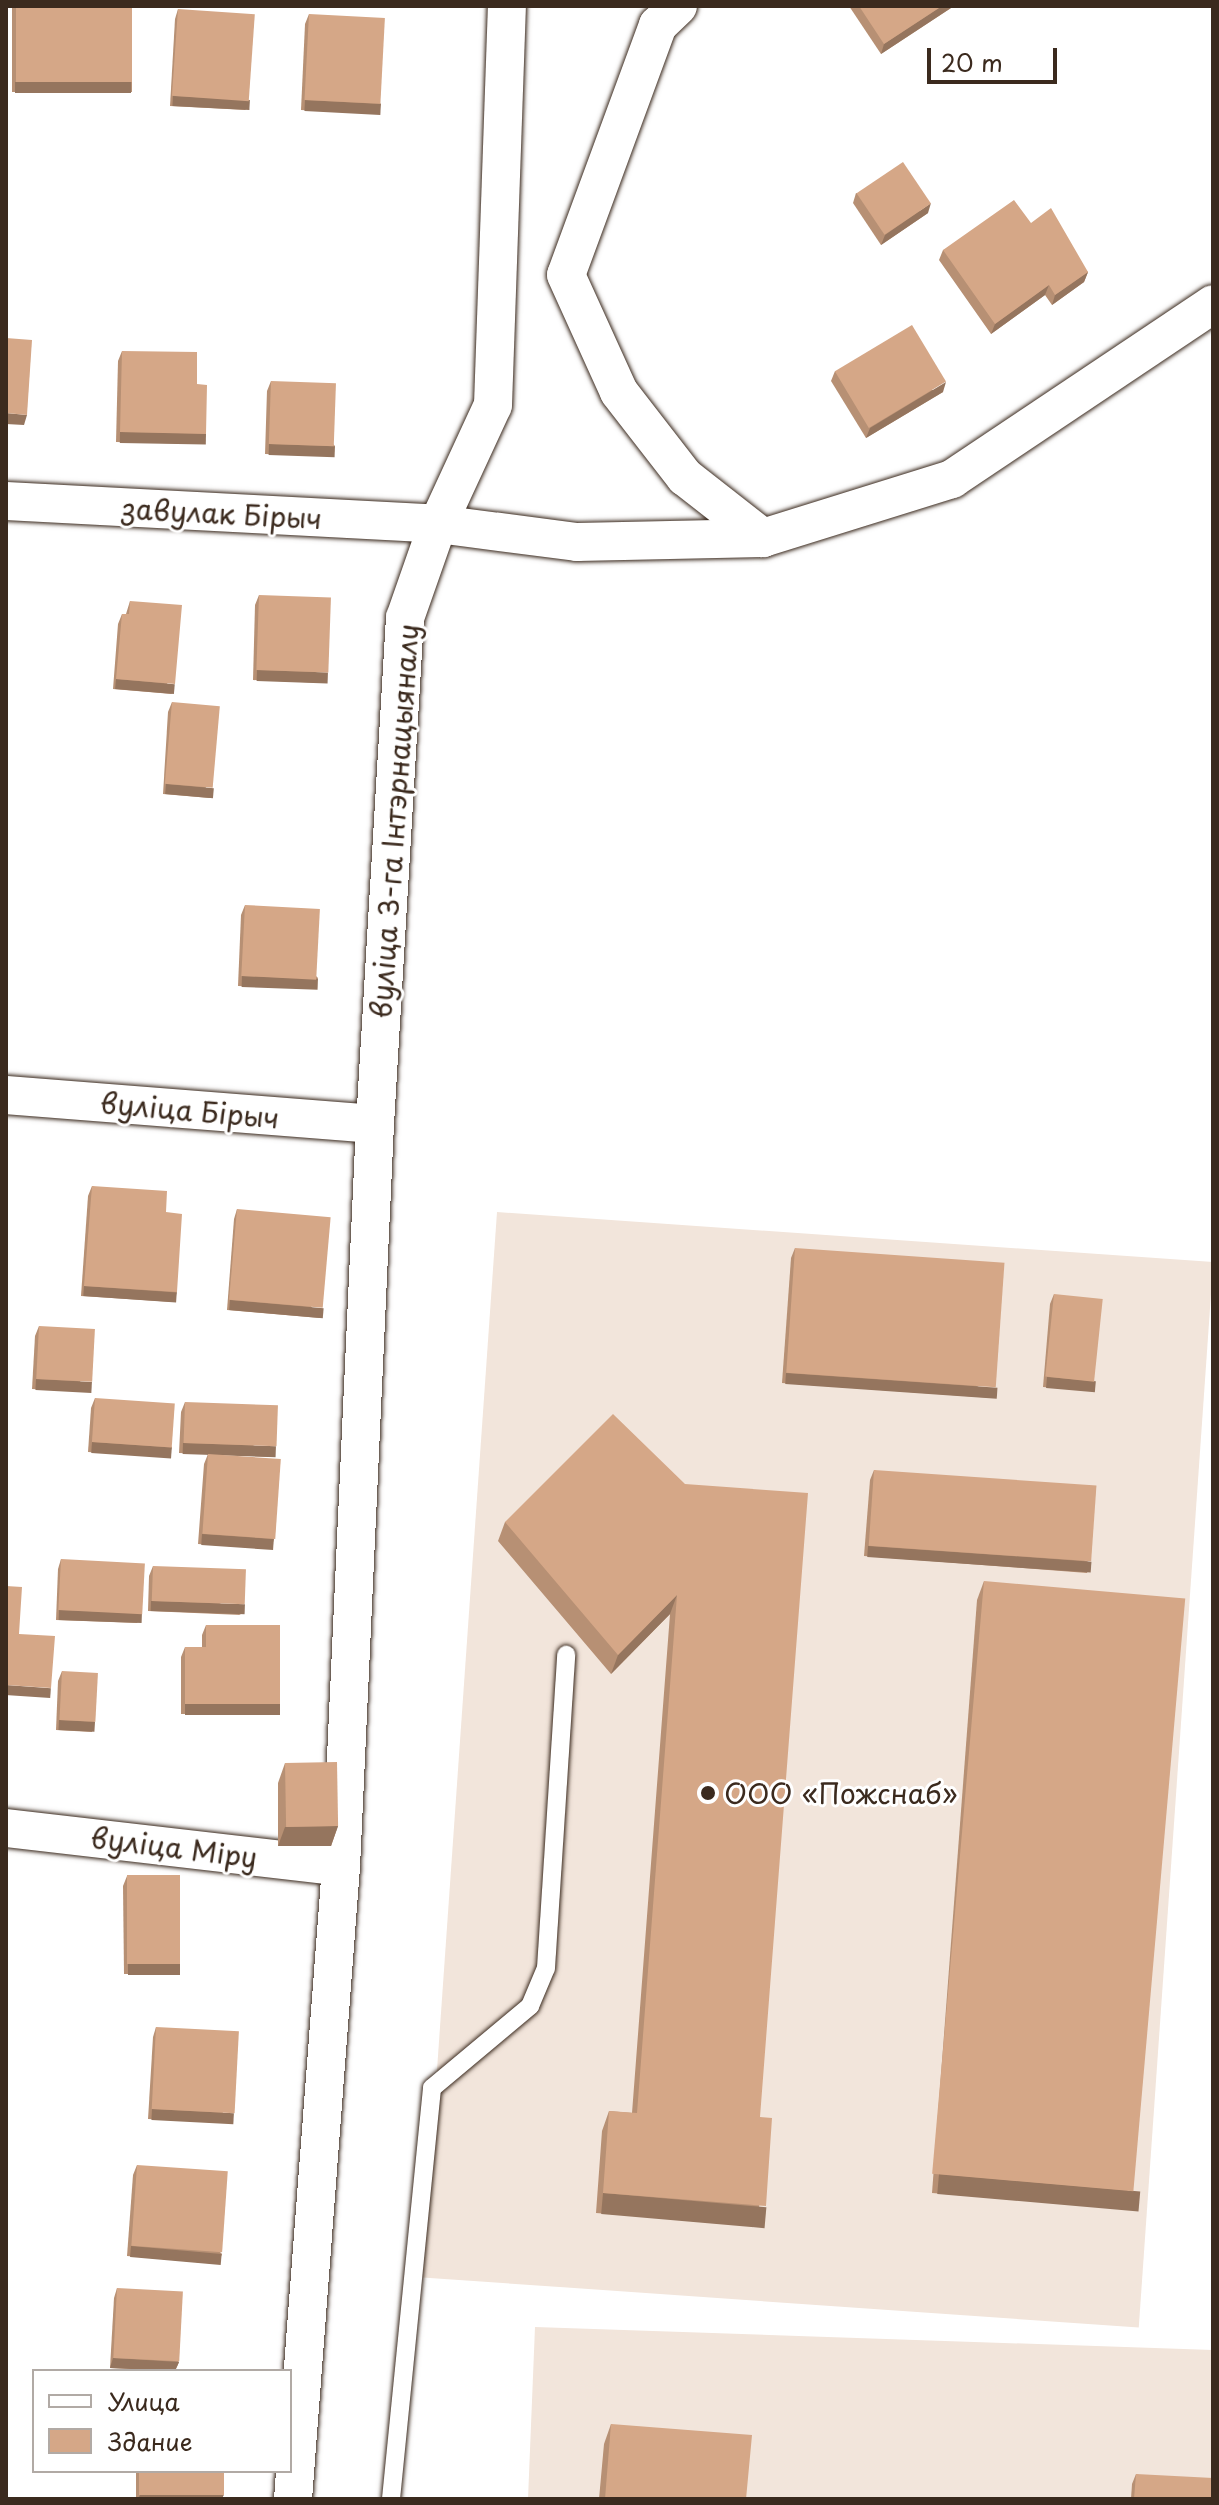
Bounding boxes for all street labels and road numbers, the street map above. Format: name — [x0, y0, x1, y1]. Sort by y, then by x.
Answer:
street label: завулак Бірыч — [121, 491, 323, 535]
street label: вуліца 3-га Інтэрнацыяналу — [363, 622, 425, 1020]
street label: вуліца Бірыч — [99, 1085, 281, 1135]
street label: вуліца Міру — [89, 1820, 259, 1874]

